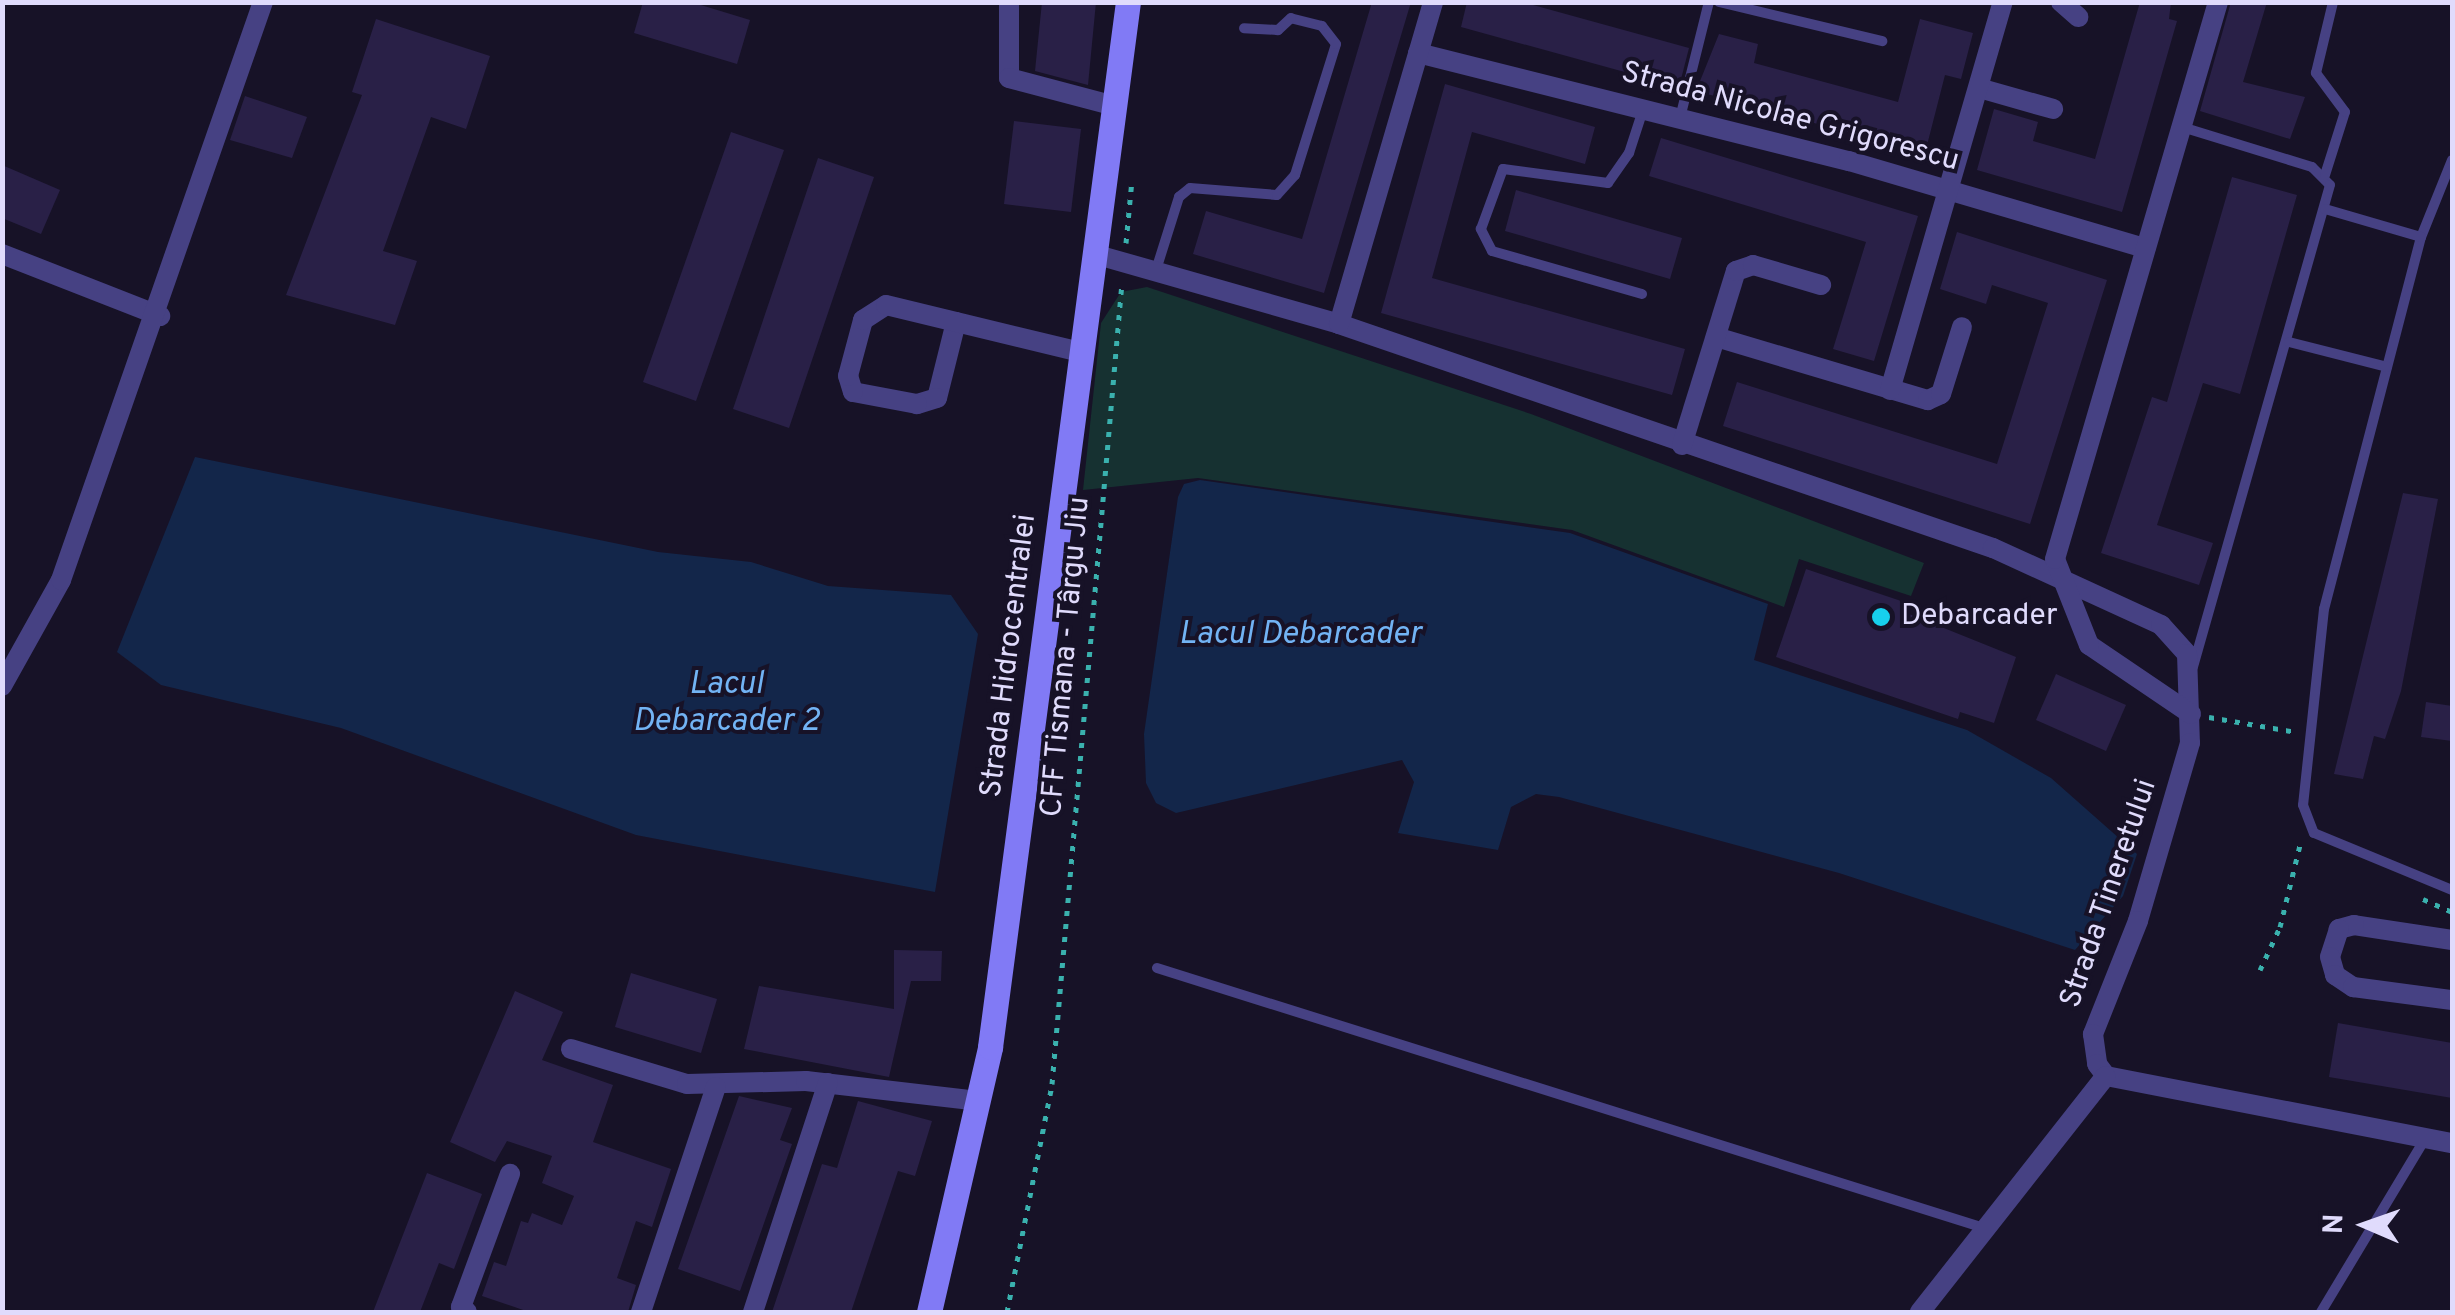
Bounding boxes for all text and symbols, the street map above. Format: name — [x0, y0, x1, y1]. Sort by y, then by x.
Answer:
street label: Strada Nicolae Grigorescu — [1617, 56, 1963, 180]
street label: CFF Tismana - Târgu Jiu — [1035, 494, 1099, 820]
street label: Strada Hidrocentralei — [975, 512, 1045, 800]
place label: Debarcader — [1901, 599, 2058, 635]
marker: Debarcader — [1870, 606, 1892, 628]
water label: Lacul Debarcader — [1179, 616, 1421, 654]
water label: Lacul Debarcader 2 — [633, 667, 819, 742]
street label: Strada Tineretului — [2054, 775, 2166, 1013]
north arrow — [2315, 1175, 2415, 1275]
text: N — [2317, 1213, 2353, 1235]

